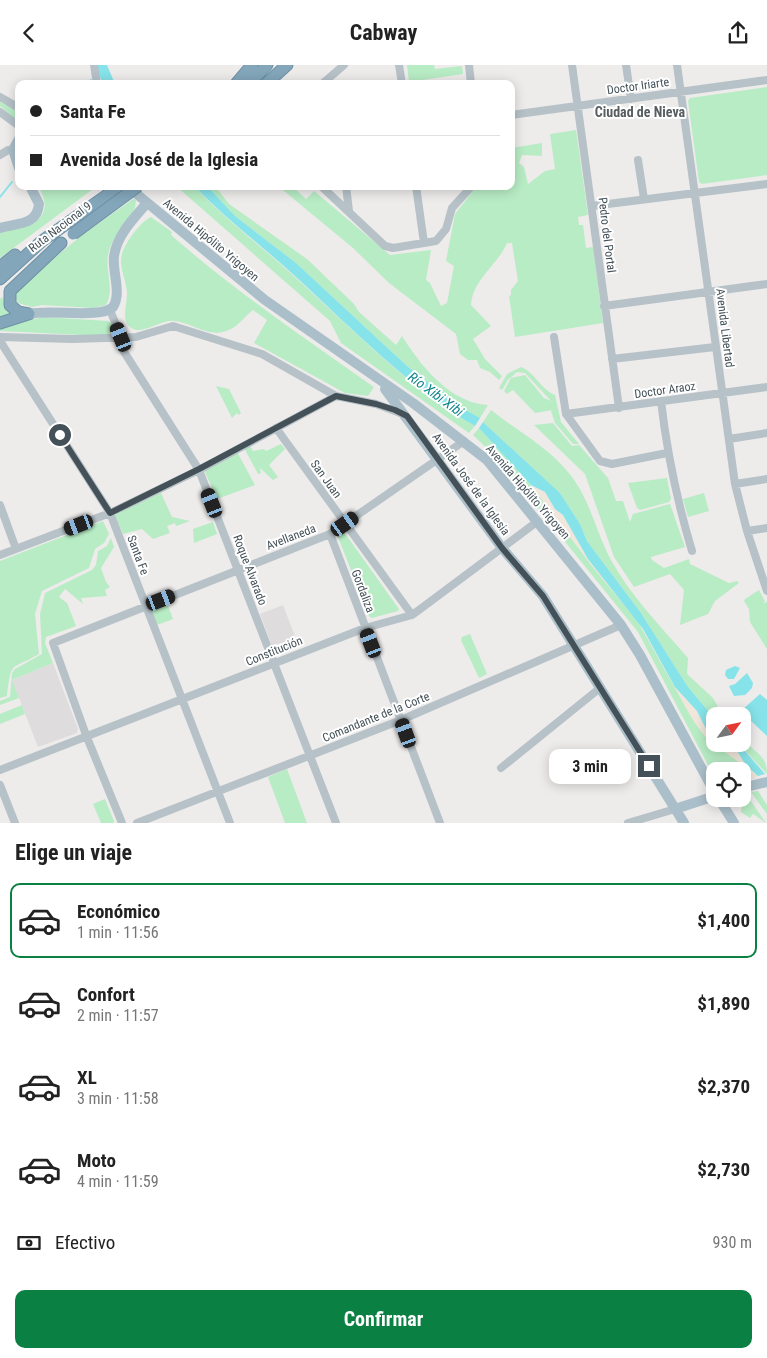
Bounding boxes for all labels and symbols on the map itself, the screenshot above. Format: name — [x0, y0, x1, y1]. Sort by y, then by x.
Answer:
street label: Doctor Iriarte — [606, 75, 670, 97]
district label: Ciudad de Nieva — [595, 104, 686, 120]
street label: Avenida Hipólito Yrigoyen — [160, 196, 262, 284]
street label: Pedro del Portal — [595, 196, 619, 274]
street label: Ruta Nacional 9 — [26, 199, 94, 255]
street label: Avenida Libertad — [713, 288, 737, 368]
car — [108, 320, 133, 354]
water label: Río Xibi Xibi — [405, 369, 467, 420]
street label: Doctor Araoz — [634, 379, 696, 401]
route start — [49, 424, 71, 446]
street label: Avenida José de la Iglesia — [429, 430, 513, 538]
street label: Avenida Hipólito Yrigoyen — [483, 442, 573, 542]
street label: San Juan — [307, 457, 345, 501]
car — [199, 486, 224, 520]
car — [328, 509, 361, 539]
car — [62, 513, 95, 537]
street label: Avellaneda — [264, 521, 318, 553]
street label: Santa Fe — [124, 533, 152, 577]
street label: Roque Alvarado — [230, 533, 270, 607]
street label: Gordaliza — [348, 568, 378, 615]
car — [144, 588, 177, 612]
car — [358, 626, 383, 660]
street label: Constitución — [244, 633, 305, 669]
street label: Comandante de la Corte — [320, 689, 432, 745]
north arrow — [706, 707, 751, 753]
car — [393, 716, 418, 750]
callout: 3 min — [549, 749, 632, 783]
route end — [638, 755, 660, 777]

